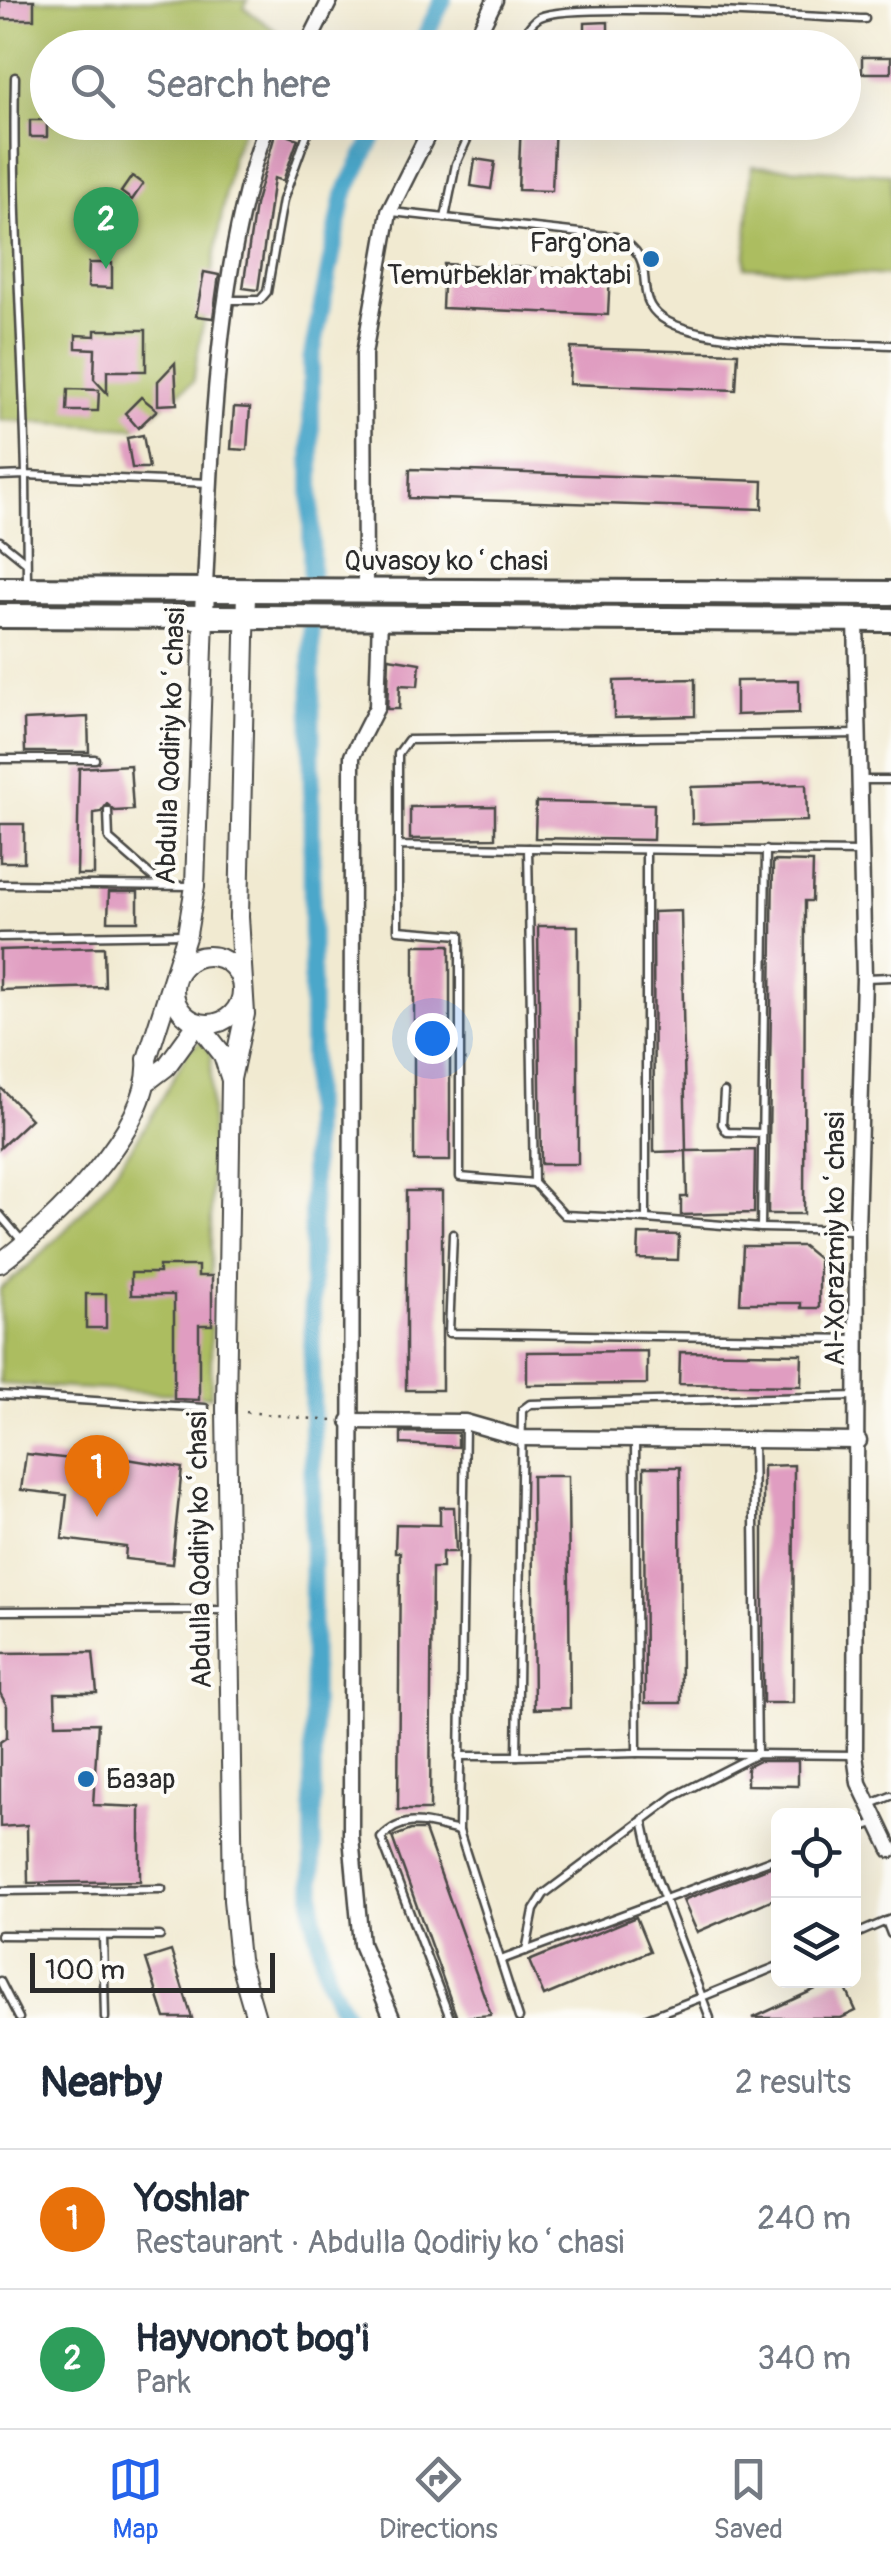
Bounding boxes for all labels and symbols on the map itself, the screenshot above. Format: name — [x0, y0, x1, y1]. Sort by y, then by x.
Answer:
pin: 2 — [74, 186, 138, 269]
place label: Farg'ona Temurbeklar maktabi — [387, 226, 631, 293]
marker: Farg'ona Temurbeklar maktabi — [640, 248, 662, 270]
street label: Quvasoy koʻchasi — [344, 544, 548, 579]
street label: Abdulla Qodiriy koʻchasi — [149, 607, 193, 885]
your location — [407, 1013, 458, 1064]
street label: Al-Xorazmiy koʻchasi — [818, 1112, 853, 1366]
street label: Abdulla Qodiriy koʻchasi — [180, 1411, 220, 1689]
pin: 1 — [64, 1434, 130, 1517]
place label: Базар — [106, 1762, 176, 1797]
marker: Базар — [75, 1768, 97, 1790]
scale bar — [30, 1948, 275, 1992]

